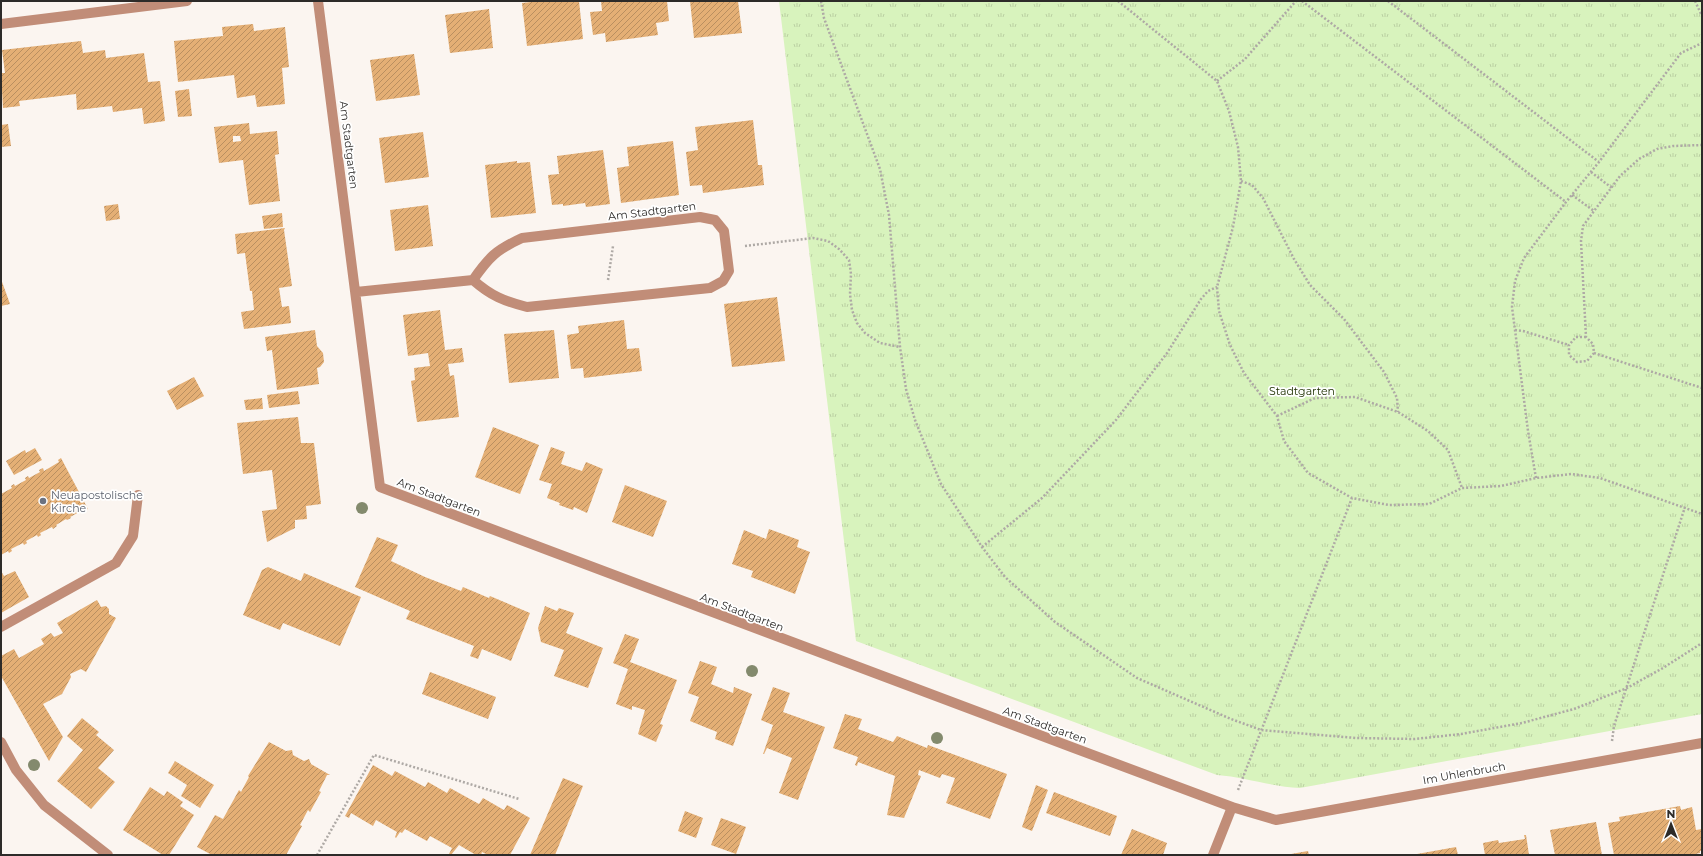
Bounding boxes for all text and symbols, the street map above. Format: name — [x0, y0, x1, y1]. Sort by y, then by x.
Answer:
street label: Am Stadtgarten — [337, 100, 361, 190]
street label: Am Stadtgarten — [607, 199, 697, 223]
park label: Stadtgarten — [1269, 384, 1335, 398]
street label: Am Stadtgarten — [395, 475, 483, 519]
place label: Neuapostolische Kirche — [51, 488, 143, 515]
marker: Neuapostolische Kirche — [38, 496, 48, 506]
street label: Am Stadtgarten — [698, 590, 786, 634]
street label: Am Stadtgarten — [1001, 703, 1089, 747]
street label: Im Uhlenbruch — [1421, 759, 1507, 787]
north arrow — [1651, 804, 1691, 844]
text: N — [1667, 807, 1675, 821]

